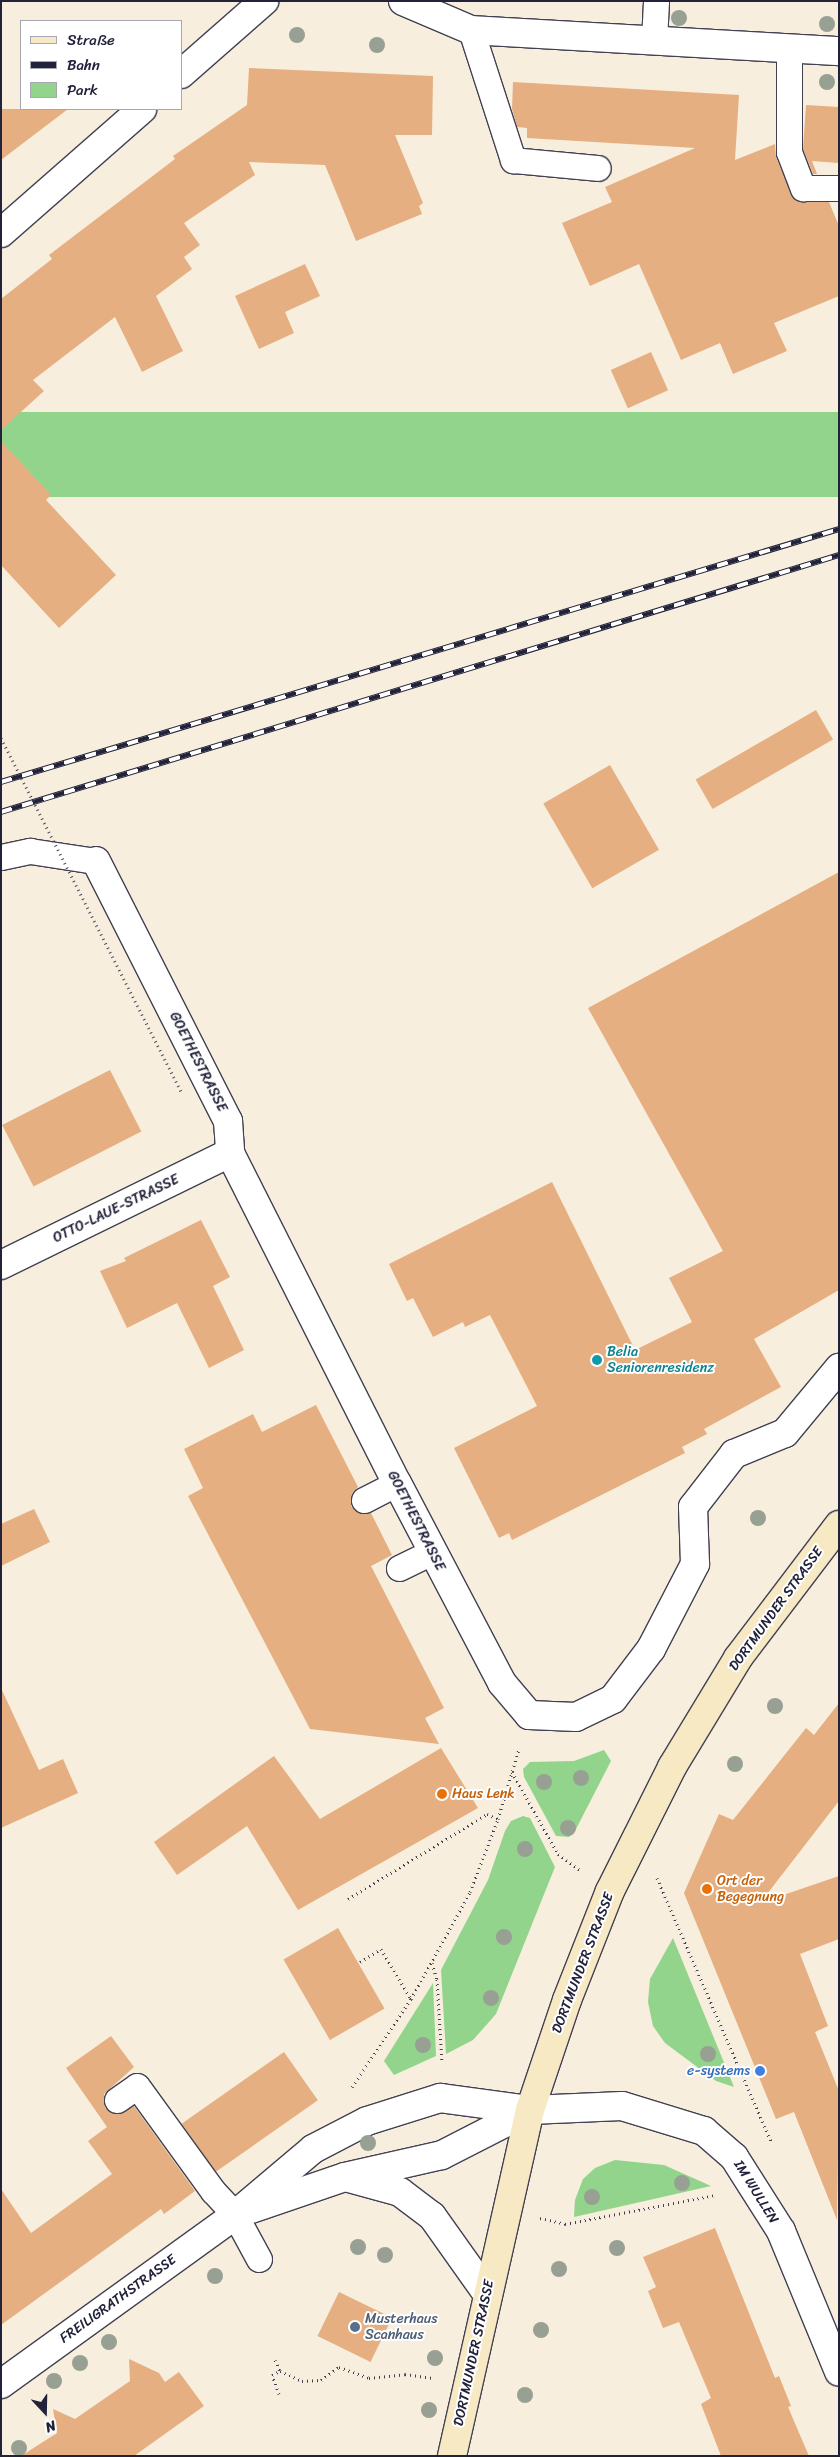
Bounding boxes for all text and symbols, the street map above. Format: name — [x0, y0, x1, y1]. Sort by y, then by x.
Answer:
legend — [20, 20, 182, 110]
text: Straße — [67, 27, 115, 53]
text: Bahn — [67, 52, 100, 78]
text: Park — [67, 77, 98, 103]
street label: GOETHESTRASSE — [166, 1009, 230, 1115]
street label: OTTO-LAUE-STRASSE — [50, 1171, 182, 1247]
place label: Belia Seniorenresidenz — [607, 1344, 714, 1376]
marker: Belia Seniorenresidenz — [591, 1354, 603, 1366]
street label: GOETHESTRASSE — [384, 1468, 448, 1574]
street label: DORTMUNDER STRASSE — [725, 1543, 827, 1675]
place label: Haus Lenk — [452, 1786, 515, 1802]
marker: Haus Lenk — [436, 1788, 448, 1800]
place label: Ort der Begegnung — [717, 1873, 784, 1905]
marker: Ort der Begegnung — [701, 1883, 713, 1895]
street label: DORTMUNDER STRASSE — [548, 1890, 618, 2036]
place label: e-systems — [687, 2063, 750, 2079]
marker: e-systems — [754, 2065, 766, 2077]
street label: IM WULLEN — [730, 2157, 782, 2227]
street label: FREILIGRATHSTRASSE — [57, 2251, 179, 2347]
street label: DORTMUNDER STRASSE — [450, 2278, 498, 2428]
place label: Musterhaus Scanhaus — [365, 2311, 438, 2344]
marker: Musterhaus Scanhaus — [349, 2321, 361, 2333]
north arrow — [20, 2387, 70, 2437]
text: N — [42, 2413, 60, 2440]

